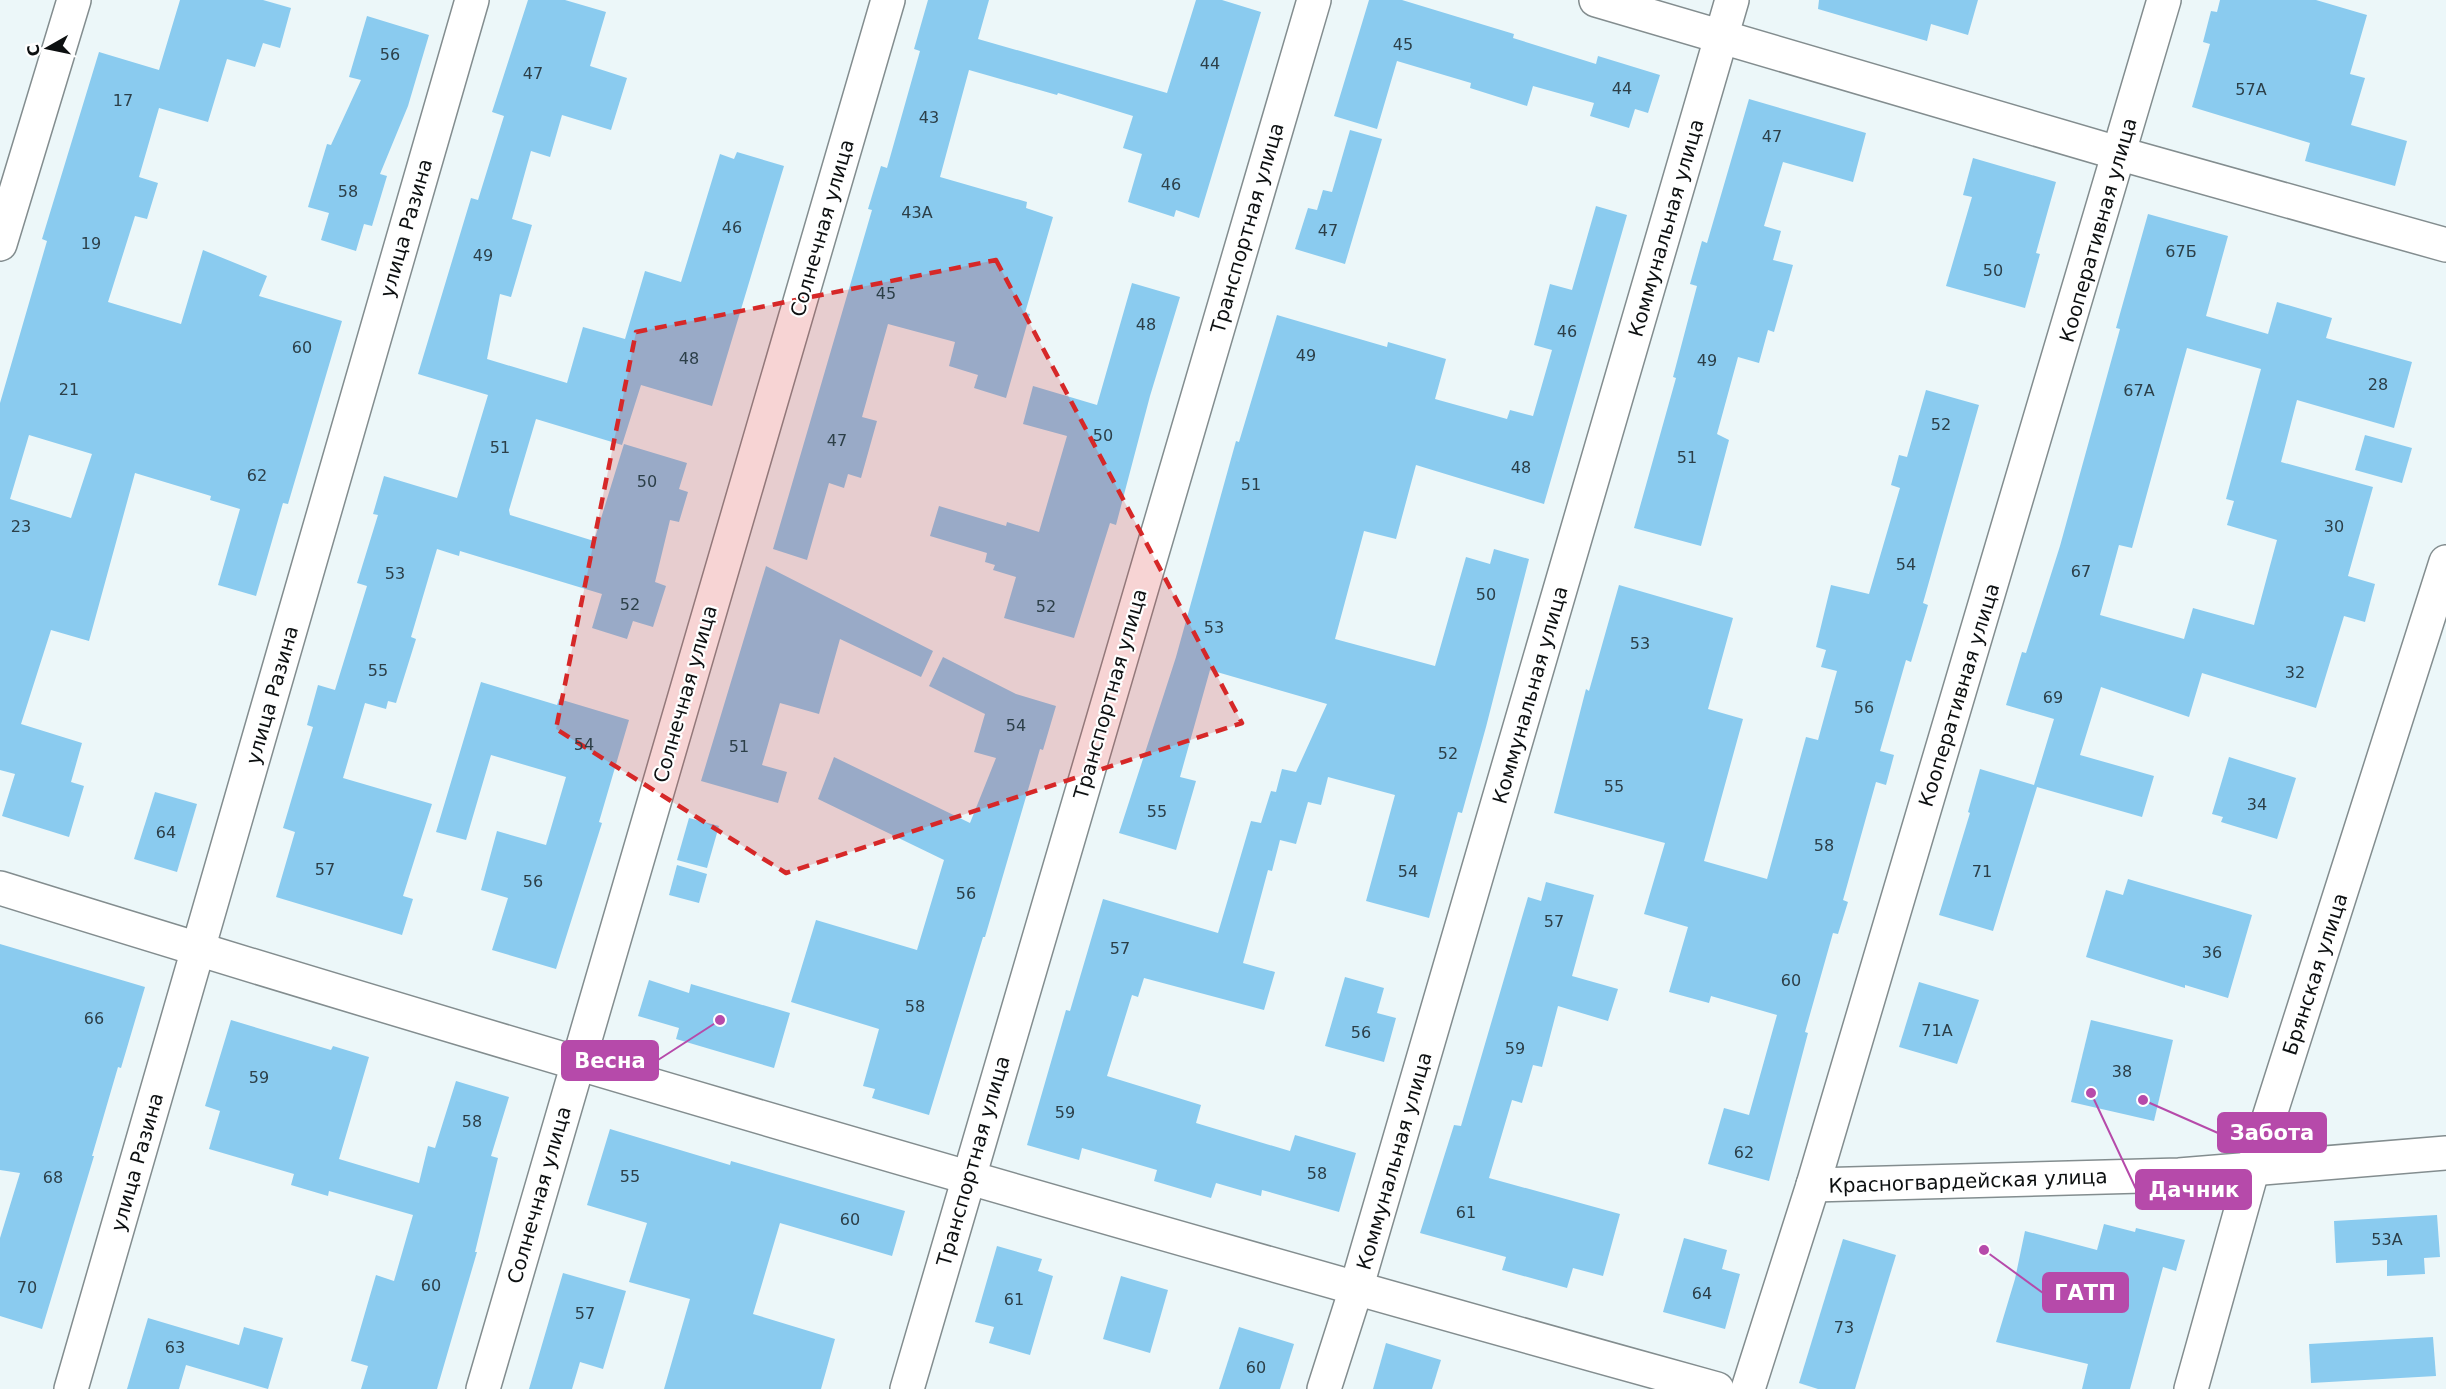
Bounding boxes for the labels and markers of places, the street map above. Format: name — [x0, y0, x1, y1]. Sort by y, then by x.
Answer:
callout: Весна — [562, 1041, 658, 1080]
callout: Забота — [2218, 1113, 2326, 1152]
callout: Дачник — [2136, 1170, 2251, 1209]
callout: ГАТП — [2043, 1273, 2128, 1312]

